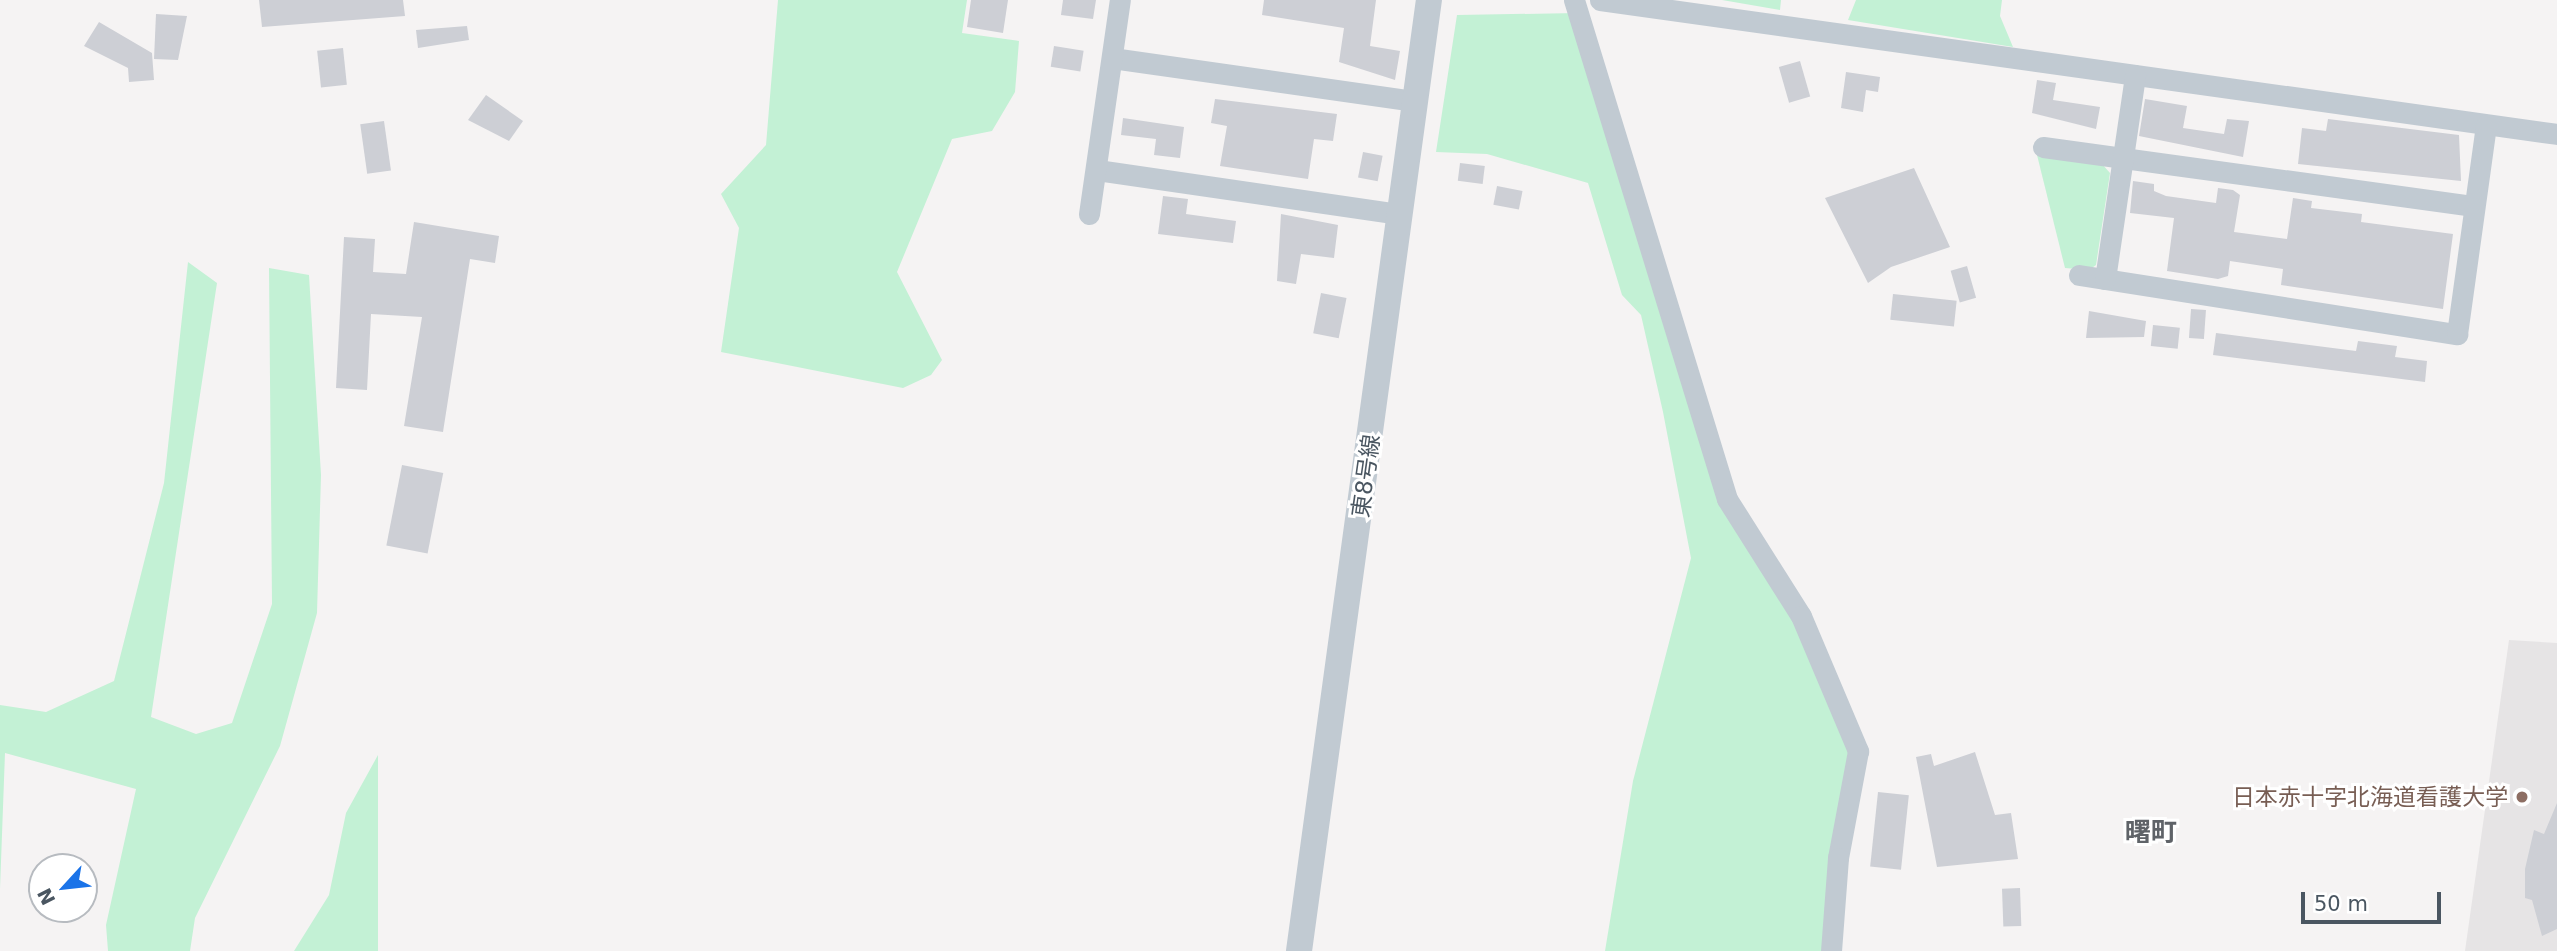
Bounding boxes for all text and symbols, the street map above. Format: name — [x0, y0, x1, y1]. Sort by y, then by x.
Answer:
street label: 東8号線 — [1347, 433, 1385, 519]
place label: 日本赤十字北海道看護大学 — [2232, 783, 2508, 811]
marker: 日本赤十字北海道看護大学 — [2514, 789, 2530, 805]
district label: 曙町 — [2125, 817, 2177, 849]
north arrow — [28, 853, 98, 923]
scale bar — [2305, 878, 2445, 922]
text: N — [33, 885, 59, 909]
text: 50 m — [2314, 892, 2368, 916]

